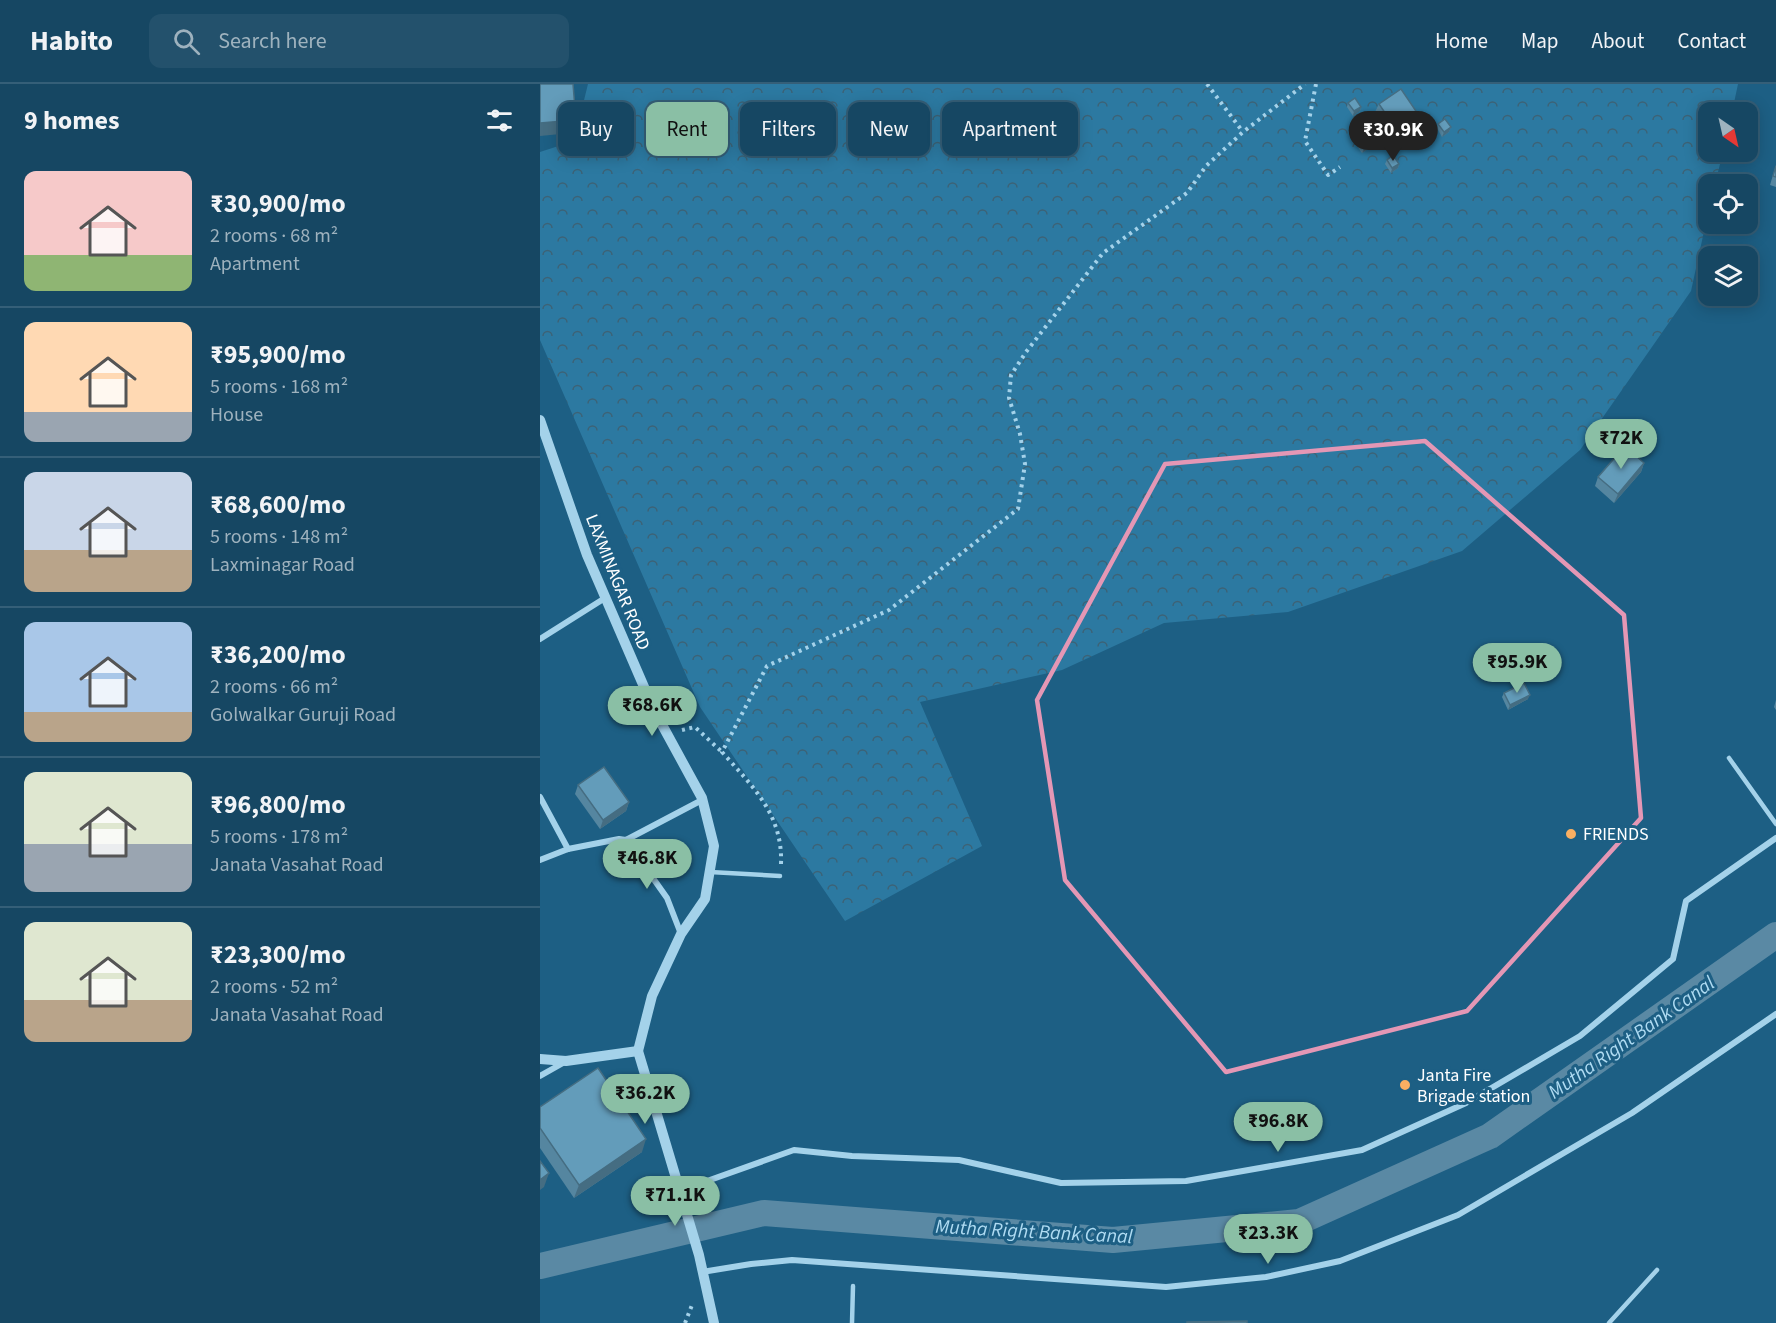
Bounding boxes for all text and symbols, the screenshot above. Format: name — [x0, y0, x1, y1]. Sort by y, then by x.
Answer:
search box — [149, 14, 569, 68]
text: Habito — [30, 21, 113, 61]
icon: search — [170, 25, 203, 58]
text: Search here — [218, 25, 327, 57]
text: Home — [1435, 26, 1488, 56]
text: Map — [1521, 26, 1559, 56]
text: About — [1592, 26, 1644, 56]
text: Contact — [1677, 26, 1746, 56]
text: 9 homes — [24, 102, 119, 139]
chip: Buy — [558, 102, 634, 156]
chip: Rent — [646, 102, 728, 156]
chip: Filters — [740, 102, 836, 156]
chip: New — [848, 102, 930, 156]
chip: Apartment — [942, 102, 1078, 156]
north arrow — [1698, 102, 1758, 162]
map controls — [1698, 102, 1758, 306]
icon: filters — [483, 104, 516, 137]
pin: ₹30.9K — [1344, 111, 1442, 162]
text: ₹30.9K — [1363, 116, 1423, 144]
button: locate — [1698, 174, 1758, 234]
text: ₹30,900/mo — [210, 185, 346, 222]
icon: home — [72, 195, 144, 267]
text: 2 rooms · 68 m² — [210, 222, 338, 250]
button: layers — [1698, 246, 1758, 306]
text: Apartment — [210, 250, 300, 278]
text: ₹95,900/mo — [210, 336, 346, 373]
icon: home — [72, 346, 144, 418]
text: 5 rooms · 168 m² — [210, 373, 348, 401]
text: House — [210, 401, 263, 429]
pin: ₹72K — [1585, 419, 1657, 470]
text: ₹72K — [1599, 424, 1643, 452]
text: ₹68,600/mo — [210, 486, 346, 523]
icon: home — [72, 496, 144, 568]
street label: LAXMINAGAR ROAD — [579, 511, 656, 654]
text: 5 rooms · 148 m² — [210, 523, 348, 551]
text: Laxminagar Road — [210, 551, 355, 579]
text: ₹36,200/mo — [210, 636, 346, 673]
pin: ₹95.9K — [1468, 643, 1566, 694]
icon: home — [72, 646, 144, 718]
text: ₹95.9K — [1487, 648, 1547, 676]
text: 2 rooms · 66 m² — [210, 673, 338, 701]
pin: ₹68.6K — [603, 686, 701, 737]
text: ₹68.6K — [622, 691, 682, 719]
text: Golwalkar Guruji Road — [210, 701, 396, 729]
text: ₹96,800/mo — [210, 786, 346, 823]
icon: home — [72, 796, 144, 868]
place label: FRIENDS — [1583, 822, 1649, 847]
text: 5 rooms · 178 m² — [210, 823, 348, 851]
marker: FRIENDS — [1564, 827, 1578, 841]
pin: ₹46.8K — [598, 839, 696, 890]
text: ₹46.8K — [617, 844, 677, 872]
text: Janata Vasahat Road — [210, 851, 384, 879]
text: ₹23,300/mo — [210, 936, 346, 973]
icon: home — [72, 946, 144, 1018]
water label: Mutha Right Bank Canal — [1543, 970, 1721, 1106]
text: 2 rooms · 52 m² — [210, 973, 338, 1001]
text: Janata Vasahat Road — [210, 1001, 384, 1029]
place label: Janta Fire Brigade station — [1417, 1063, 1530, 1109]
pin: ₹36.2K — [596, 1074, 694, 1125]
marker: Janta Fire Brigade station — [1398, 1078, 1412, 1092]
text: ₹36.2K — [615, 1079, 675, 1107]
pin: ₹96.8K — [1229, 1102, 1327, 1153]
text: ₹96.8K — [1248, 1107, 1308, 1135]
pin: ₹71.1K — [626, 1176, 724, 1227]
text: ₹71.1K — [645, 1181, 705, 1209]
water label: Mutha Right Bank Canal — [935, 1213, 1133, 1251]
pin: ₹23.3K — [1219, 1214, 1317, 1265]
text: ₹23.3K — [1238, 1219, 1298, 1247]

